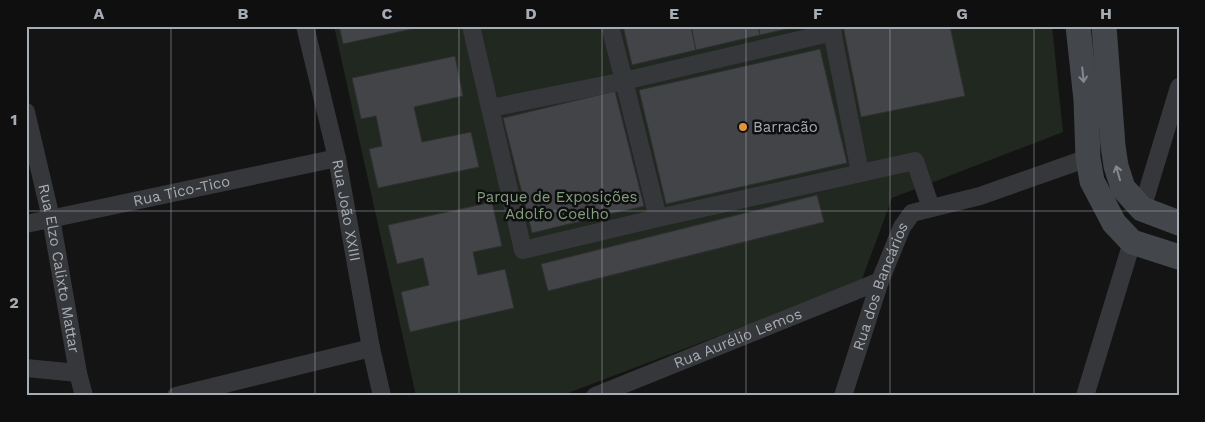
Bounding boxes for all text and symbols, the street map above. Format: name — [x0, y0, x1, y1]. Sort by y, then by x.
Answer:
text: A — [94, 4, 105, 23]
text: B — [238, 4, 249, 23]
text: C — [382, 4, 393, 23]
text: D — [525, 4, 537, 23]
text: E — [669, 4, 679, 23]
text: F — [813, 4, 823, 23]
text: G — [956, 4, 968, 23]
text: H — [1100, 4, 1112, 23]
one-way arrow — [1078, 66, 1088, 82]
text: 1 — [11, 110, 17, 129]
place label: Barracão — [753, 118, 818, 136]
marker: Barracão — [737, 121, 749, 133]
street label: Rua João XXIII — [328, 158, 364, 263]
one-way arrow — [1113, 165, 1123, 181]
street label: Rua Tico-Tico — [131, 172, 232, 210]
street label: Rua Elzo Calixto Mattar — [34, 182, 83, 354]
park label: Parque de Exposições Adolfo Coelho — [477, 188, 638, 223]
street label: Rua dos Bancários — [849, 218, 912, 353]
text: 2 — [9, 293, 19, 312]
street label: Rua Aurélio Lemos — [671, 304, 805, 372]

